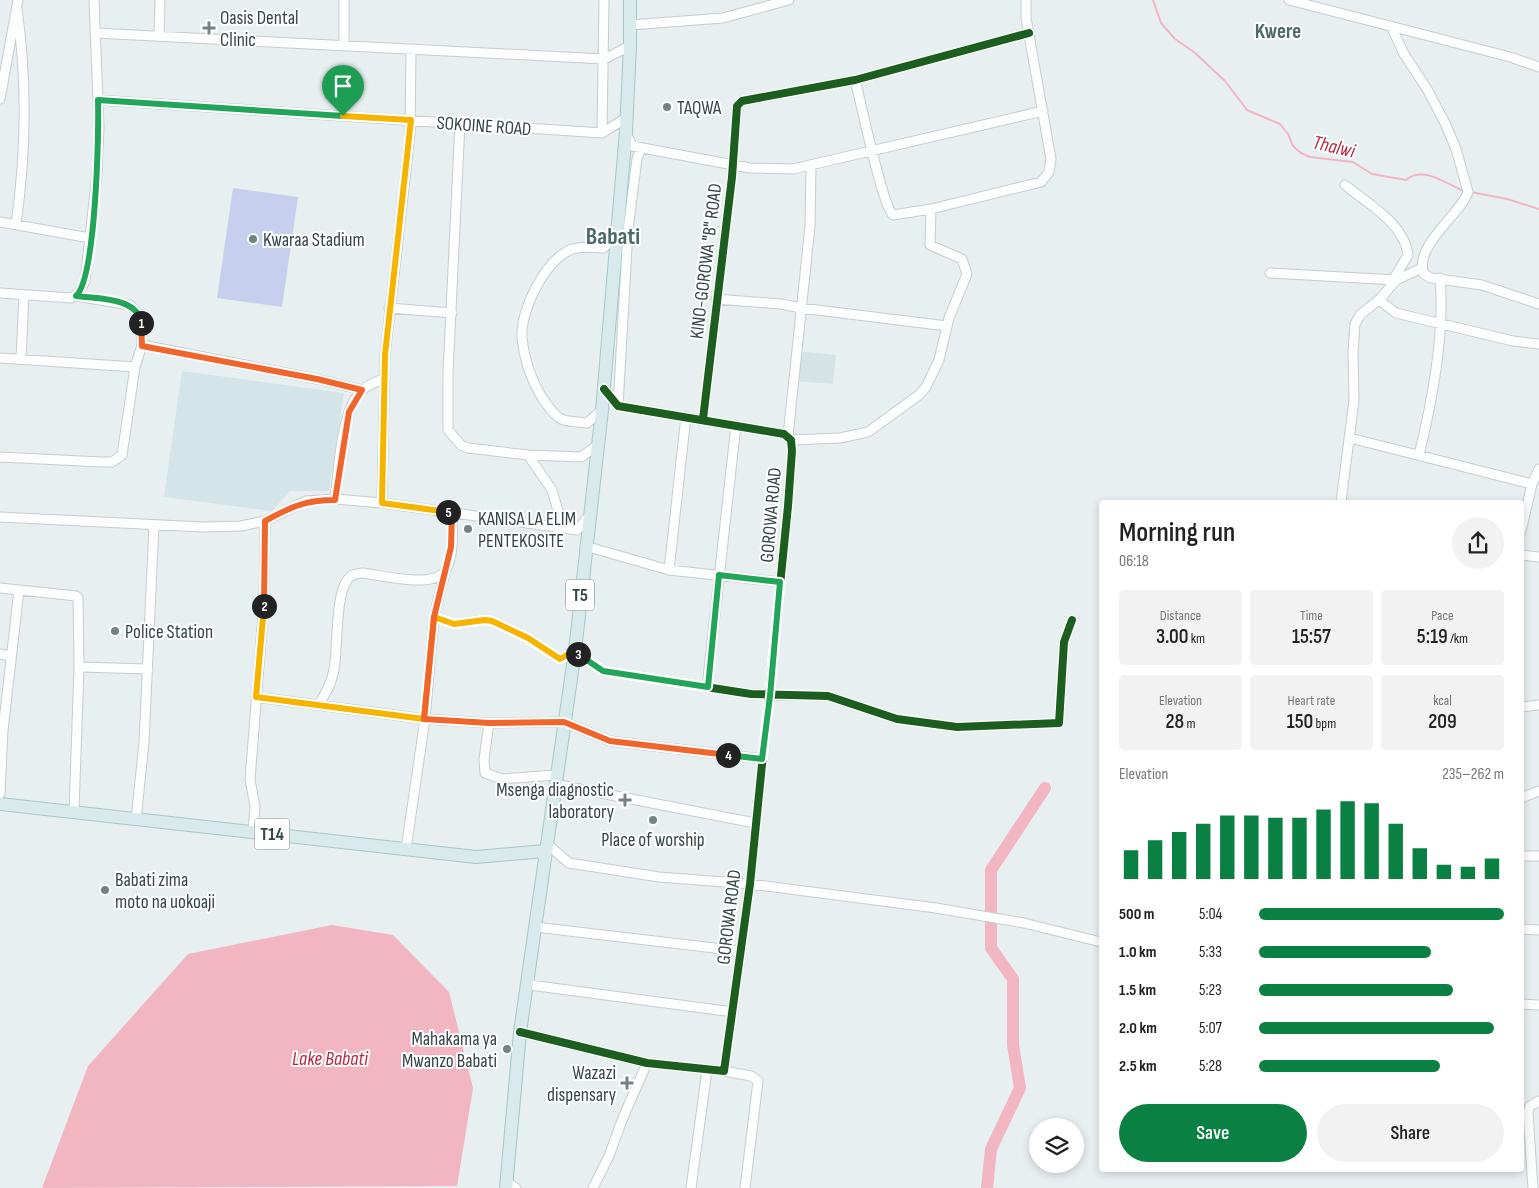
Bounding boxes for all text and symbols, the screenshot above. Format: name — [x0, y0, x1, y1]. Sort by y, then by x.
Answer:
place label: Oasis Dental Clinic — [220, 7, 299, 52]
district label: Kwere — [1255, 19, 1301, 44]
marker: Oasis Dental Clinic — [202, 21, 216, 35]
pin — [322, 65, 364, 116]
icon: arrive — [329, 72, 357, 100]
place label: TAQWA — [677, 97, 722, 120]
marker: TAQWA — [661, 101, 673, 113]
street label: SOKOINE ROAD — [436, 112, 532, 141]
water label: Thalwi — [1310, 130, 1359, 164]
street label: KINO-GOROWA "B" ROAD — [686, 182, 727, 340]
district label: Babati — [586, 222, 640, 251]
place label: Kwaraa Stadium — [263, 229, 365, 252]
marker: Kwaraa Stadium — [247, 233, 259, 245]
pin: 1 — [128, 310, 154, 336]
text: 1 — [139, 315, 144, 332]
street label: GOROWA ROAD — [756, 467, 787, 564]
pin: 5 — [436, 500, 460, 524]
text: 5 — [445, 504, 452, 521]
place label: KANISA LA ELIM PENTEKOSITE — [478, 508, 576, 553]
text: Morning run — [1119, 516, 1235, 549]
button: share — [1452, 517, 1504, 569]
marker: KANISA LA ELIM PENTEKOSITE — [462, 523, 474, 535]
text: 06:18 — [1119, 552, 1149, 571]
road number: T5 — [566, 580, 594, 610]
pin: 2 — [252, 594, 276, 618]
text: 2 — [261, 598, 268, 615]
text: Distance — [1160, 607, 1201, 624]
text: Time — [1300, 607, 1323, 624]
text: Pace — [1431, 607, 1454, 624]
place label: Police Station — [125, 621, 213, 644]
text: 3.00 — [1156, 624, 1188, 649]
text: 15:57 — [1292, 624, 1331, 649]
text: 5:19 — [1417, 624, 1448, 649]
marker: Police Station — [109, 625, 121, 637]
text: km — [1188, 630, 1205, 647]
text: /km — [1448, 630, 1468, 647]
pin: 3 — [566, 642, 590, 666]
text: 3 — [575, 646, 582, 663]
text: Elevation — [1159, 692, 1202, 709]
text: Heart rate — [1288, 692, 1335, 709]
text: kcal — [1433, 692, 1452, 709]
text: 28 — [1166, 709, 1184, 734]
text: 150 — [1287, 709, 1313, 734]
text: 209 — [1428, 709, 1457, 734]
text: m — [1184, 715, 1195, 732]
text: bpm — [1313, 715, 1336, 732]
pin: 4 — [716, 742, 740, 768]
text: 4 — [725, 747, 732, 764]
text: Elevation — [1119, 765, 1168, 784]
text: 235–262 m — [1442, 765, 1504, 784]
place label: Msenga diagnostic laboratory — [496, 779, 615, 824]
marker: Msenga diagnostic laboratory — [618, 793, 632, 807]
marker: Place of worship — [647, 814, 659, 826]
road number: T14 — [254, 819, 290, 850]
place label: Place of worship — [601, 829, 705, 852]
street label: GOROWA ROAD — [712, 868, 747, 966]
place label: Babati zima moto na uokoaji — [115, 869, 215, 914]
marker: Babati zima moto na uokoaji — [99, 884, 111, 896]
text: 500 m — [1119, 905, 1154, 924]
text: 5:04 — [1199, 905, 1222, 924]
text: 1.0 km — [1119, 943, 1156, 962]
text: 5:33 — [1199, 943, 1222, 962]
text: 1.5 km — [1119, 981, 1156, 1000]
text: 5:23 — [1199, 981, 1222, 1000]
text: 2.0 km — [1119, 1019, 1157, 1038]
text: 5:07 — [1199, 1019, 1222, 1038]
place label: Mahakama ya Mwanzo Babati — [402, 1028, 497, 1073]
marker: Mahakama ya Mwanzo Babati — [501, 1043, 513, 1055]
water label: Lake Babati — [292, 1047, 369, 1071]
text: 2.5 km — [1119, 1057, 1157, 1076]
text: 5:28 — [1199, 1057, 1222, 1076]
place label: Wazazi dispensary — [547, 1062, 617, 1107]
marker: Wazazi dispensary — [620, 1076, 634, 1090]
button: Save — [1119, 1104, 1307, 1162]
button: Share — [1317, 1104, 1504, 1162]
map controls — [1029, 1118, 1084, 1173]
button: layers — [1029, 1118, 1084, 1173]

